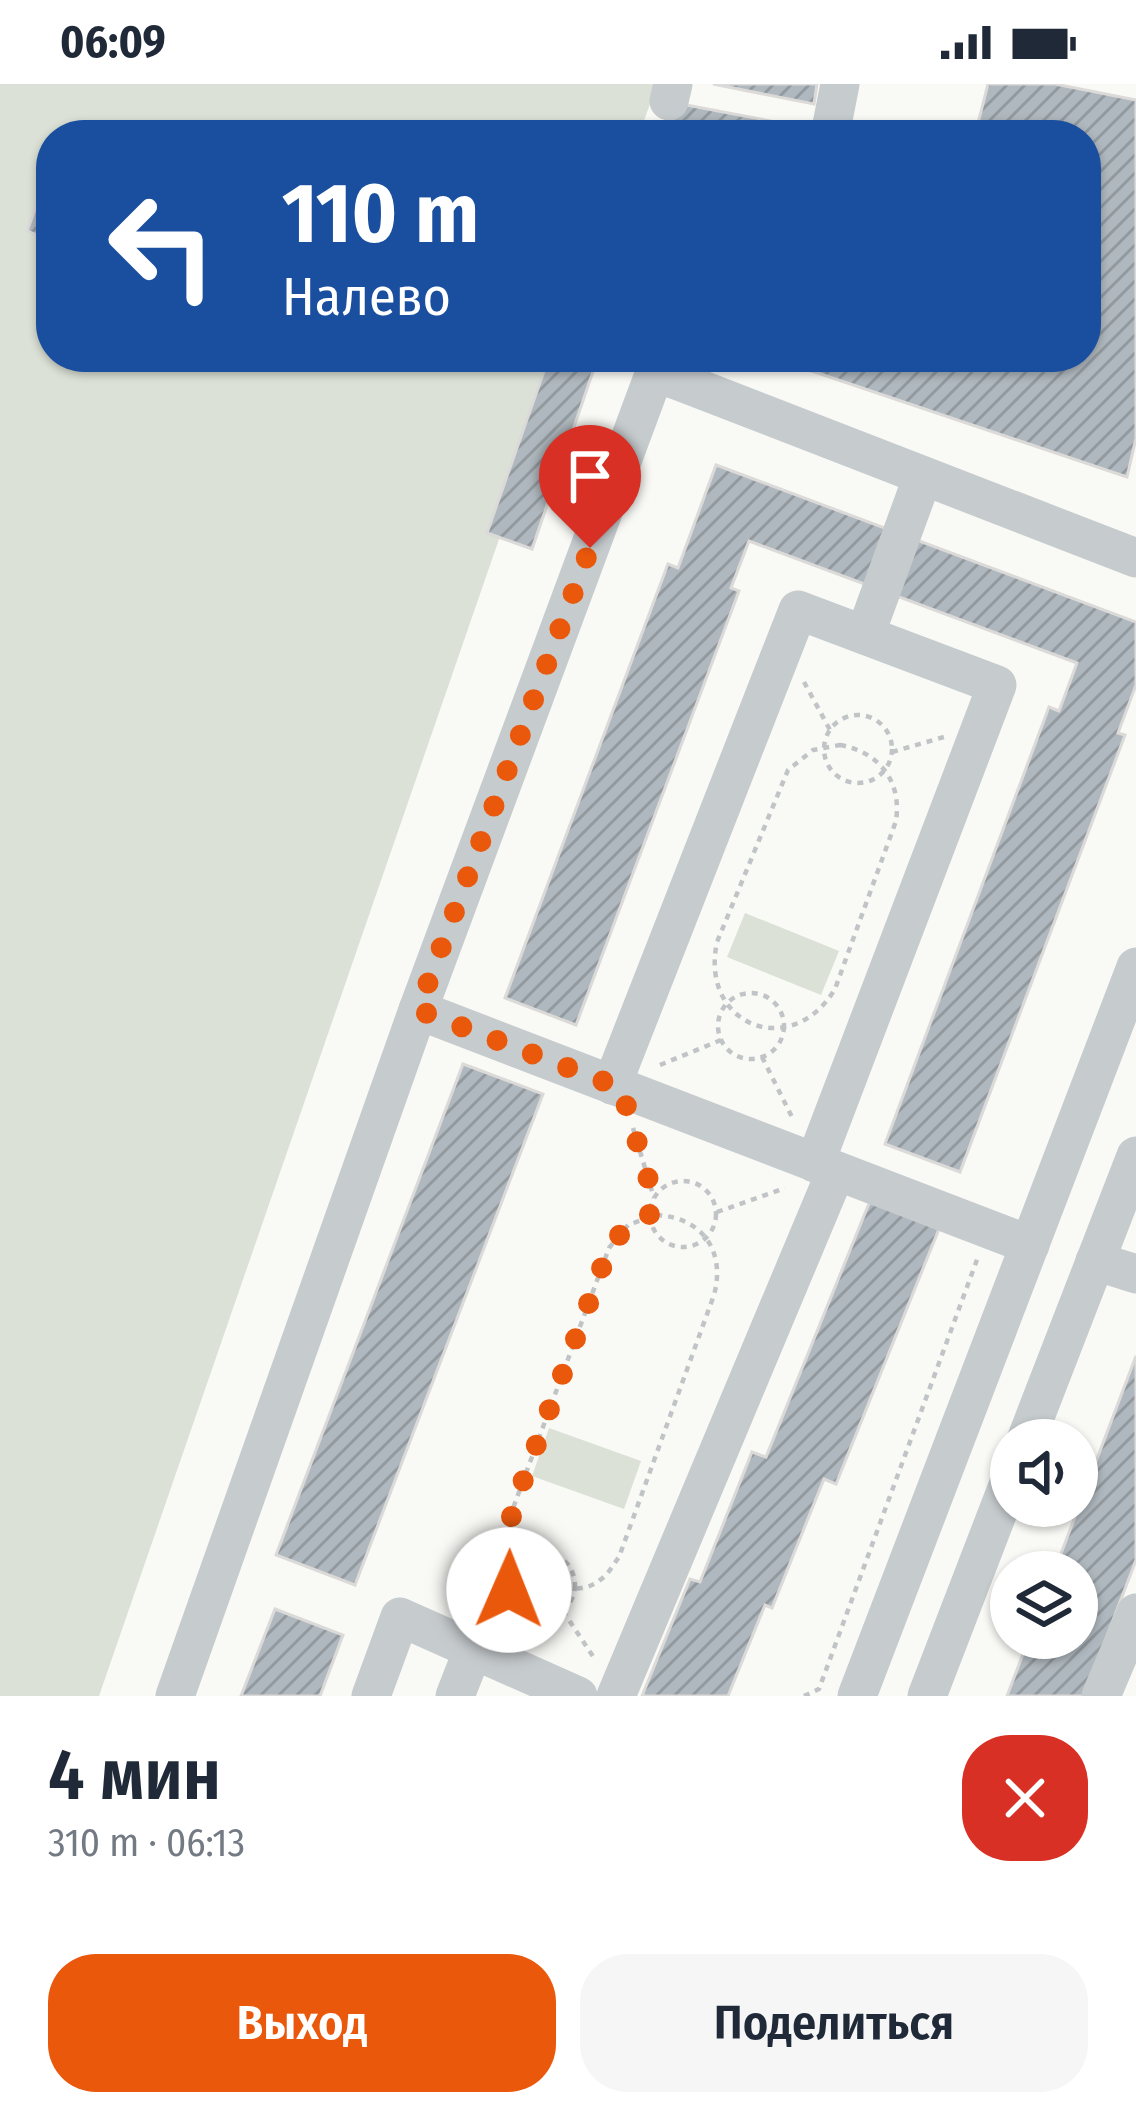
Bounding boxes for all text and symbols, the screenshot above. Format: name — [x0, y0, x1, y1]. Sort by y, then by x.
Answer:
text: 06:09 — [60, 15, 166, 69]
text: 110 m — [282, 163, 479, 264]
icon: left — [84, 168, 240, 324]
text: Налево — [282, 265, 451, 329]
pin — [539, 425, 641, 548]
icon: arrive — [557, 443, 623, 509]
map controls — [990, 1419, 1098, 1659]
button: sound — [990, 1419, 1098, 1527]
position arrow — [446, 1527, 572, 1653]
button: layers — [990, 1551, 1098, 1659]
text: 4 мин — [48, 1732, 221, 1818]
button: close — [962, 1735, 1088, 1861]
text: 310 m · 06:13 — [48, 1820, 245, 1866]
button: Выход — [48, 1954, 556, 2092]
button: Поделиться — [580, 1954, 1088, 2092]

